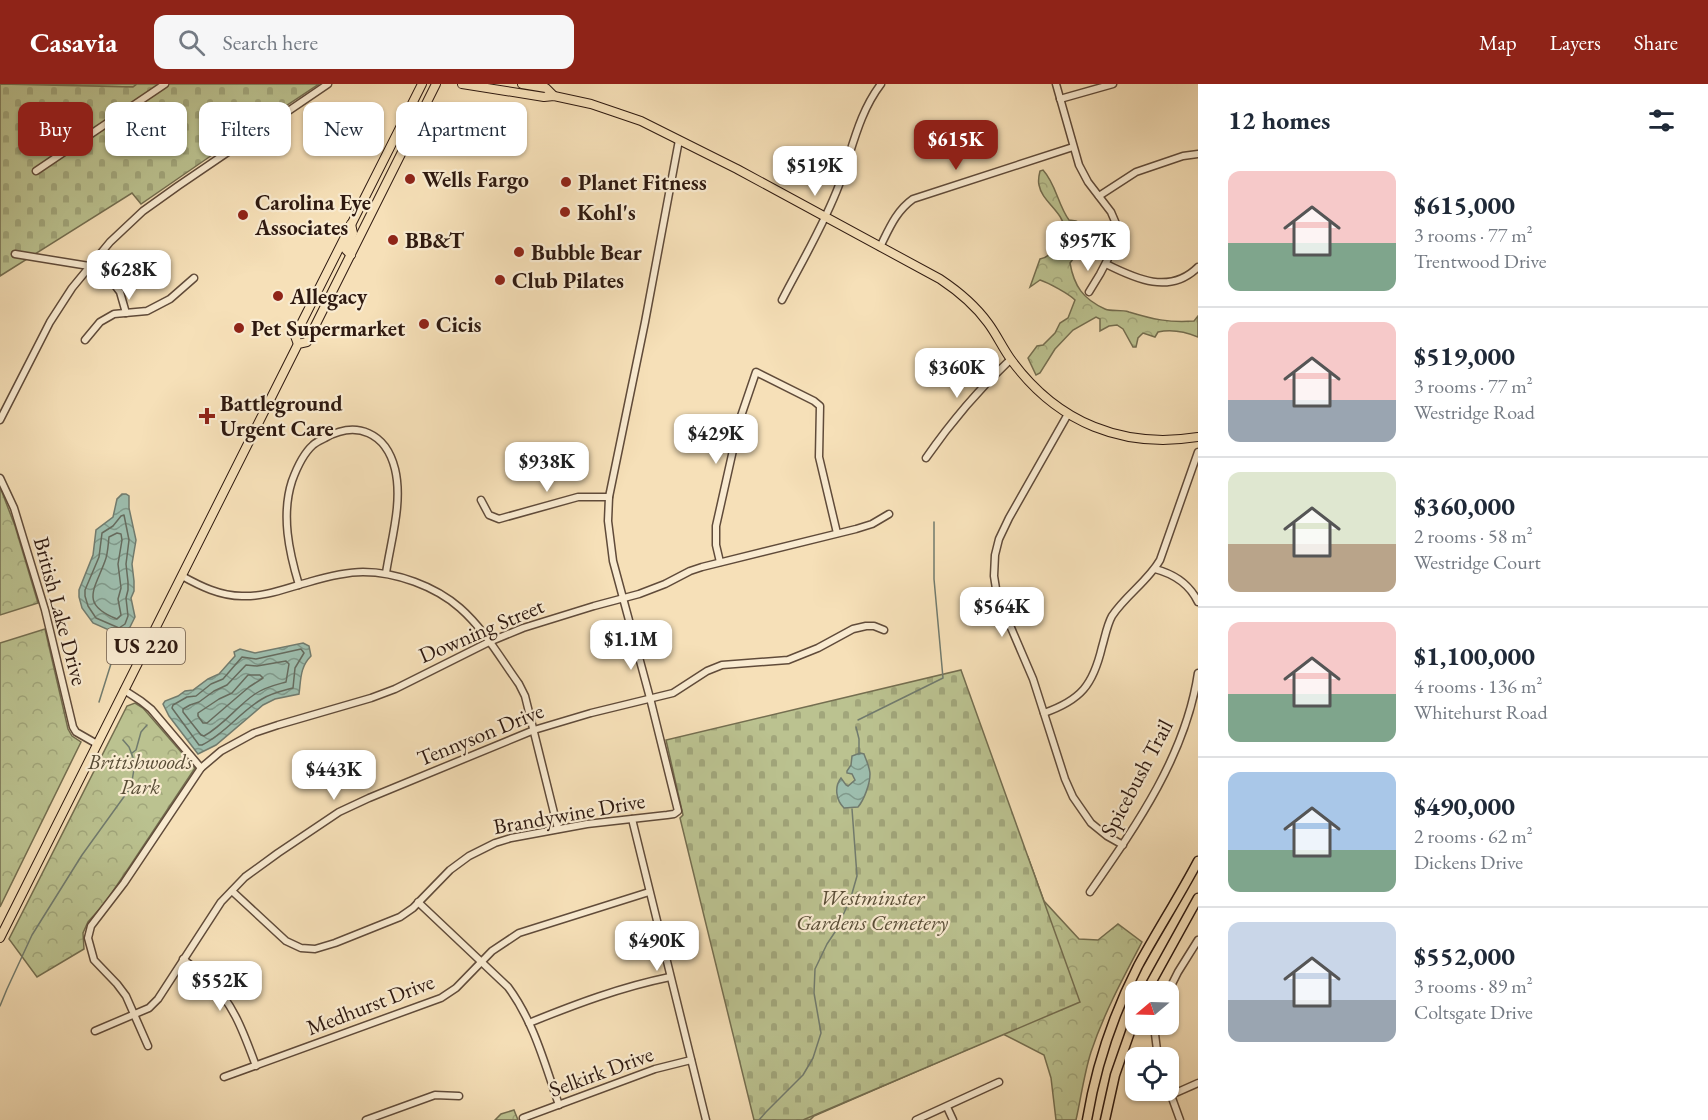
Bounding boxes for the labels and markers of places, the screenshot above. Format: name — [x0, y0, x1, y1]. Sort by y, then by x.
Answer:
pin: $615K — [914, 120, 998, 171]
pin: $519K — [773, 146, 857, 197]
place label: Wells Fargo — [422, 165, 529, 194]
place label: Planet Fitness — [578, 168, 707, 197]
marker: Wells Fargo — [403, 172, 417, 186]
marker: Planet Fitness — [559, 175, 573, 189]
place label: Carolina Eye Associates — [254, 188, 371, 242]
place label: Kohl's — [577, 198, 636, 227]
marker: Kohl's — [558, 205, 572, 219]
marker: Carolina Eye Associates — [236, 208, 250, 222]
pin: $957K — [1046, 221, 1130, 272]
place label: BB&T — [405, 226, 465, 255]
marker: BB&T — [386, 233, 400, 247]
place label: Bubble Bear — [531, 238, 643, 267]
marker: Bubble Bear — [512, 245, 526, 259]
pin: $628K — [87, 250, 171, 301]
place label: Club Pilates — [512, 266, 624, 295]
marker: Club Pilates — [493, 273, 507, 287]
place label: Allegacy — [289, 282, 368, 311]
marker: Allegacy — [271, 289, 285, 303]
place label: Cicis — [436, 310, 482, 339]
place label: Pet Supermarket — [251, 314, 406, 343]
marker: Cicis — [417, 317, 431, 331]
marker: Pet Supermarket — [232, 321, 246, 335]
pin: $360K — [915, 348, 999, 399]
place label: Battleground Urgent Care — [220, 389, 343, 443]
marker: Battleground Urgent Care — [198, 407, 216, 425]
pin: $429K — [674, 414, 758, 465]
pin: $938K — [505, 442, 589, 493]
pin: $564K — [960, 587, 1044, 638]
pin: $1.1M — [589, 620, 673, 671]
pin: $443K — [292, 750, 376, 801]
pin: $490K — [615, 921, 699, 972]
pin: $552K — [178, 961, 262, 1012]

